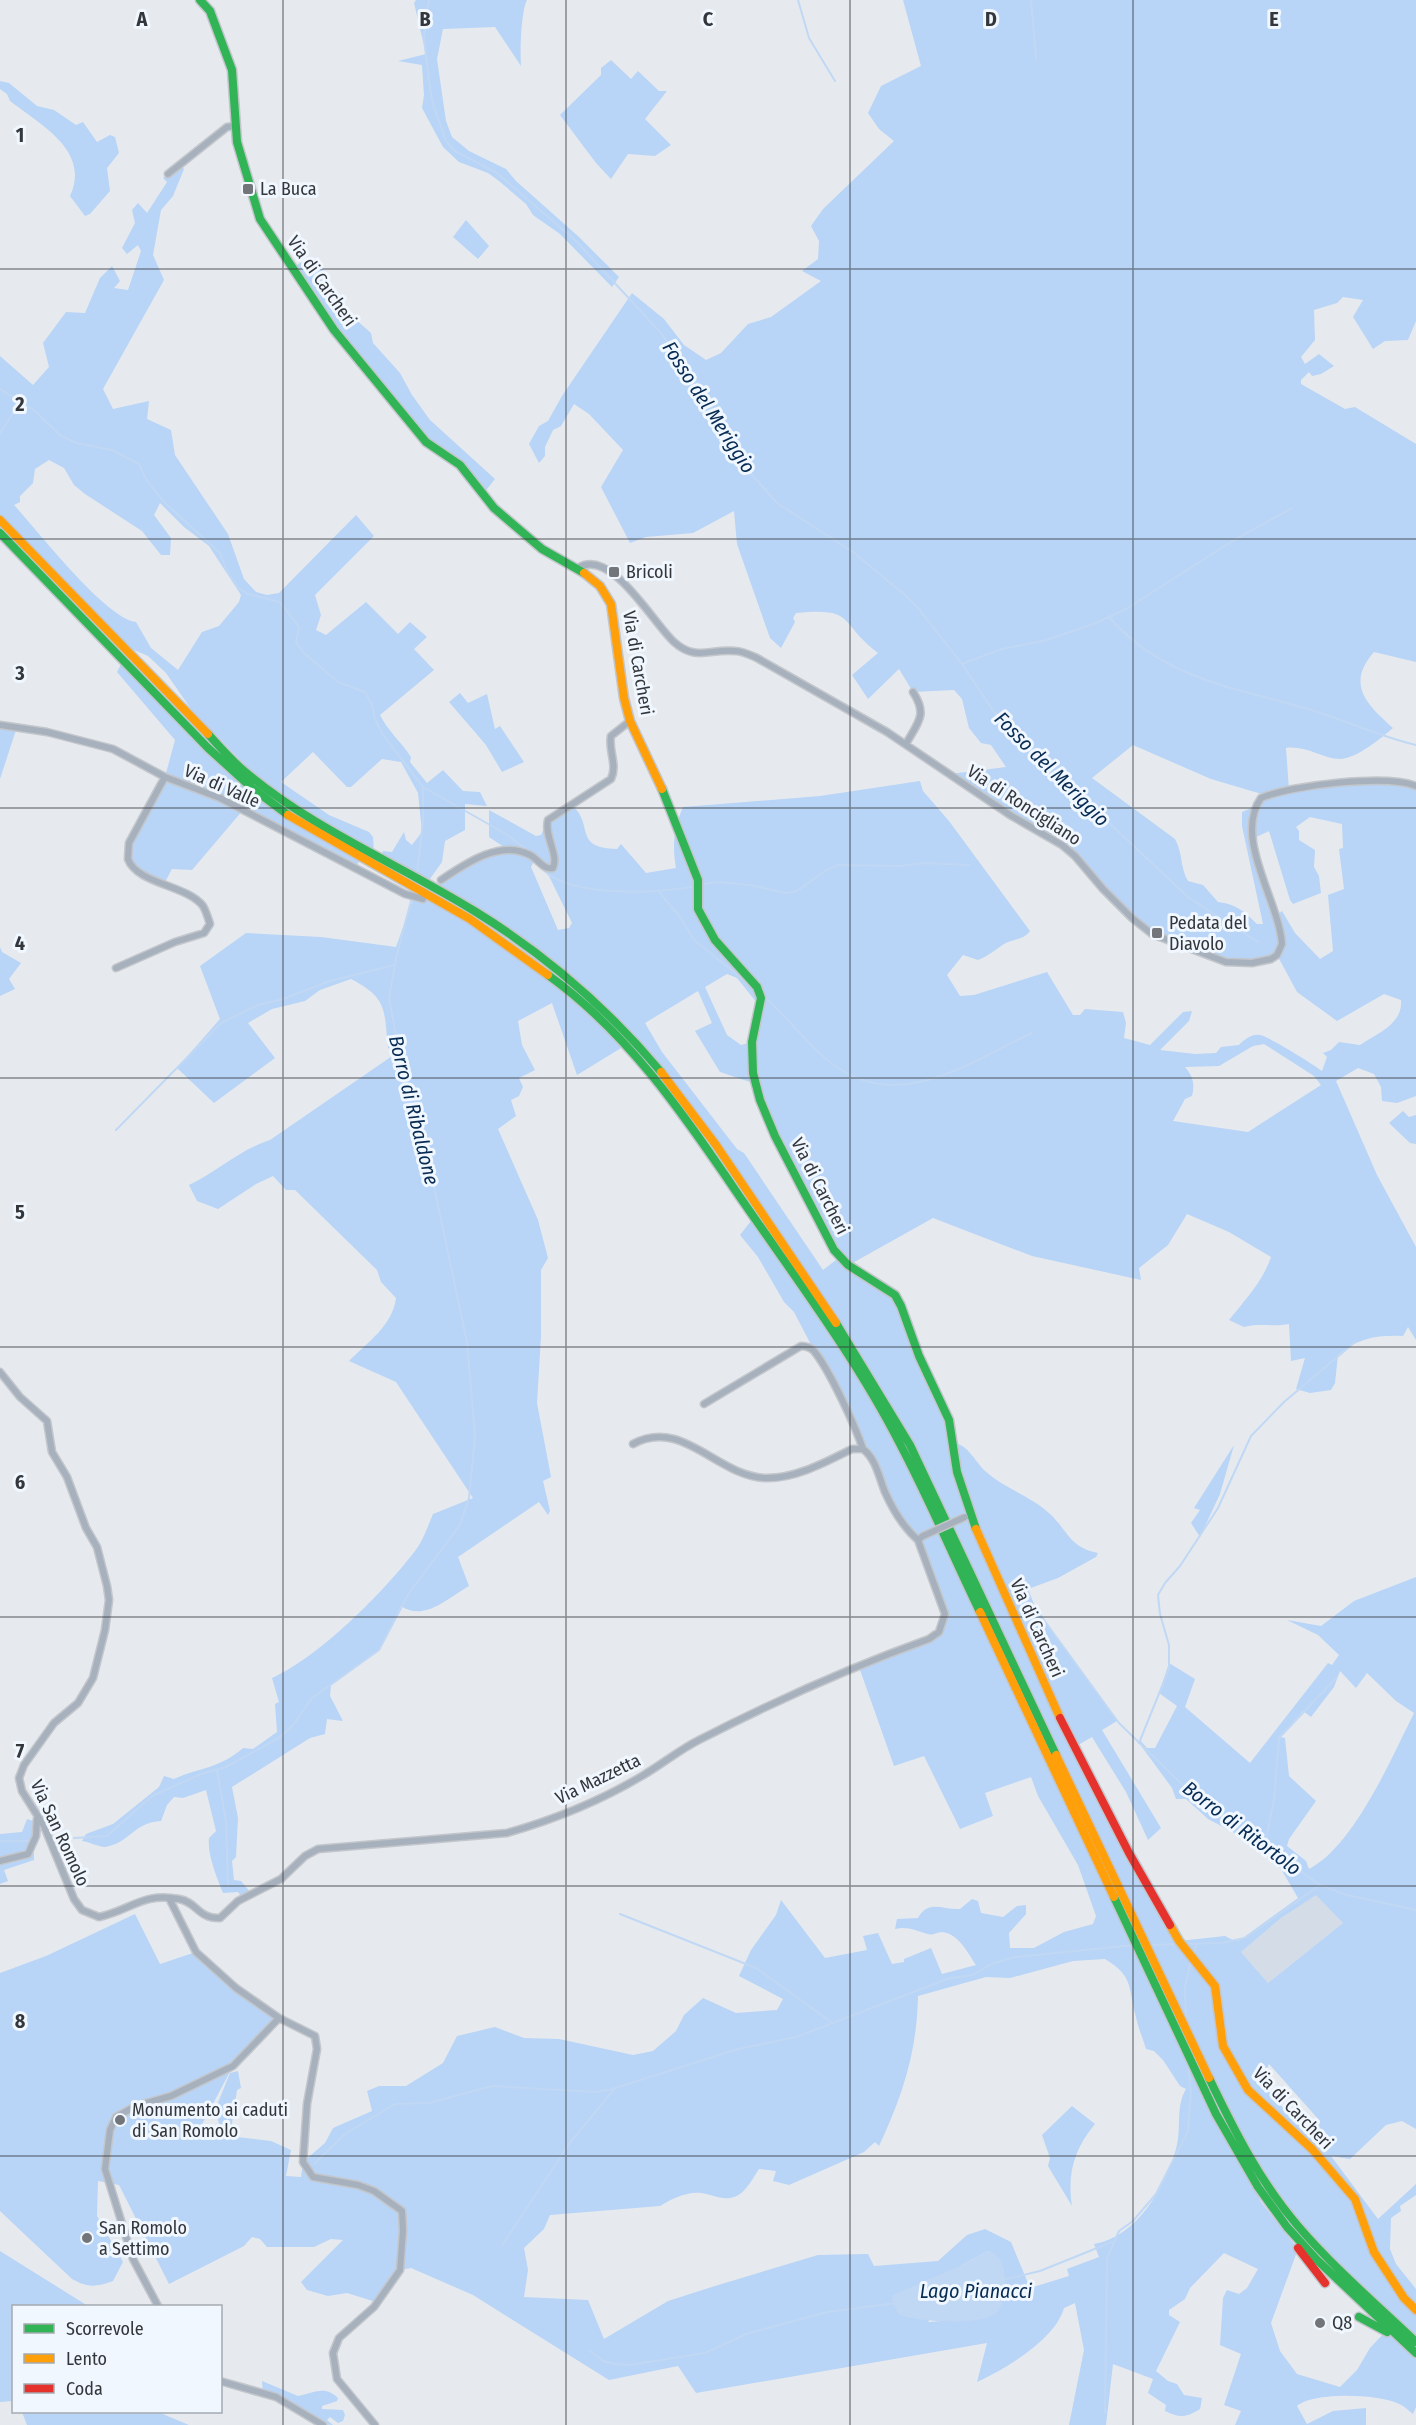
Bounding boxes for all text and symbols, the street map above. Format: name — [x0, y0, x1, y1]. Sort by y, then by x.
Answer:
text: A — [136, 7, 149, 31]
text: B — [419, 7, 431, 31]
text: C — [703, 7, 714, 31]
text: D — [985, 7, 997, 31]
text: E — [1269, 7, 1279, 31]
text: 1 — [16, 123, 24, 147]
place label: La Buca — [260, 178, 317, 200]
marker: La Buca — [241, 182, 255, 196]
street label: Via di Carcheri — [283, 231, 361, 331]
water label: Fosso del Meriggio — [657, 337, 761, 477]
text: 2 — [14, 392, 25, 416]
place label: Bricoli — [626, 561, 673, 583]
marker: Bricoli — [607, 565, 621, 579]
street label: Via di Carcheri — [618, 609, 658, 717]
text: 3 — [14, 661, 25, 685]
water label: Fosso del Meriggio — [990, 707, 1114, 831]
street label: Via di Valle — [181, 760, 263, 812]
street label: Via di Roncigliano — [963, 760, 1085, 850]
place label: Pedata del Diavolo — [1169, 912, 1248, 955]
marker: Pedata del Diavolo — [1150, 926, 1164, 940]
text: 4 — [15, 931, 25, 955]
water label: Borro di Ribaldone — [384, 1033, 444, 1188]
street label: Via di Carcheri — [786, 1134, 854, 1238]
text: 5 — [15, 1200, 25, 1224]
text: 6 — [15, 1470, 25, 1494]
street label: Via di Carcheri — [1005, 1575, 1069, 1681]
text: 7 — [16, 1739, 25, 1763]
street label: Via Mazzetta — [552, 1749, 644, 1809]
street label: Via San Romolo — [26, 1776, 94, 1890]
water label: Borro di Ritortolo — [1178, 1776, 1306, 1880]
text: 8 — [15, 2009, 26, 2033]
street label: Via di Carcheri — [1248, 2062, 1338, 2154]
place label: Monumento ai caduti di San Romolo — [132, 2099, 288, 2142]
marker: Monumento ai caduti di San Romolo — [113, 2113, 127, 2127]
place label: San Romolo a Settimo — [99, 2217, 187, 2260]
marker: San Romolo a Settimo — [80, 2231, 94, 2245]
water label: Lago Pianacci — [920, 2279, 1032, 2303]
legend — [12, 2305, 222, 2413]
place label: Q8 — [1332, 2312, 1352, 2334]
marker: Q8 — [1313, 2316, 1327, 2330]
text: Scorrevole — [66, 2318, 144, 2340]
text: Lento — [66, 2348, 107, 2370]
text: Coda — [66, 2378, 103, 2400]

